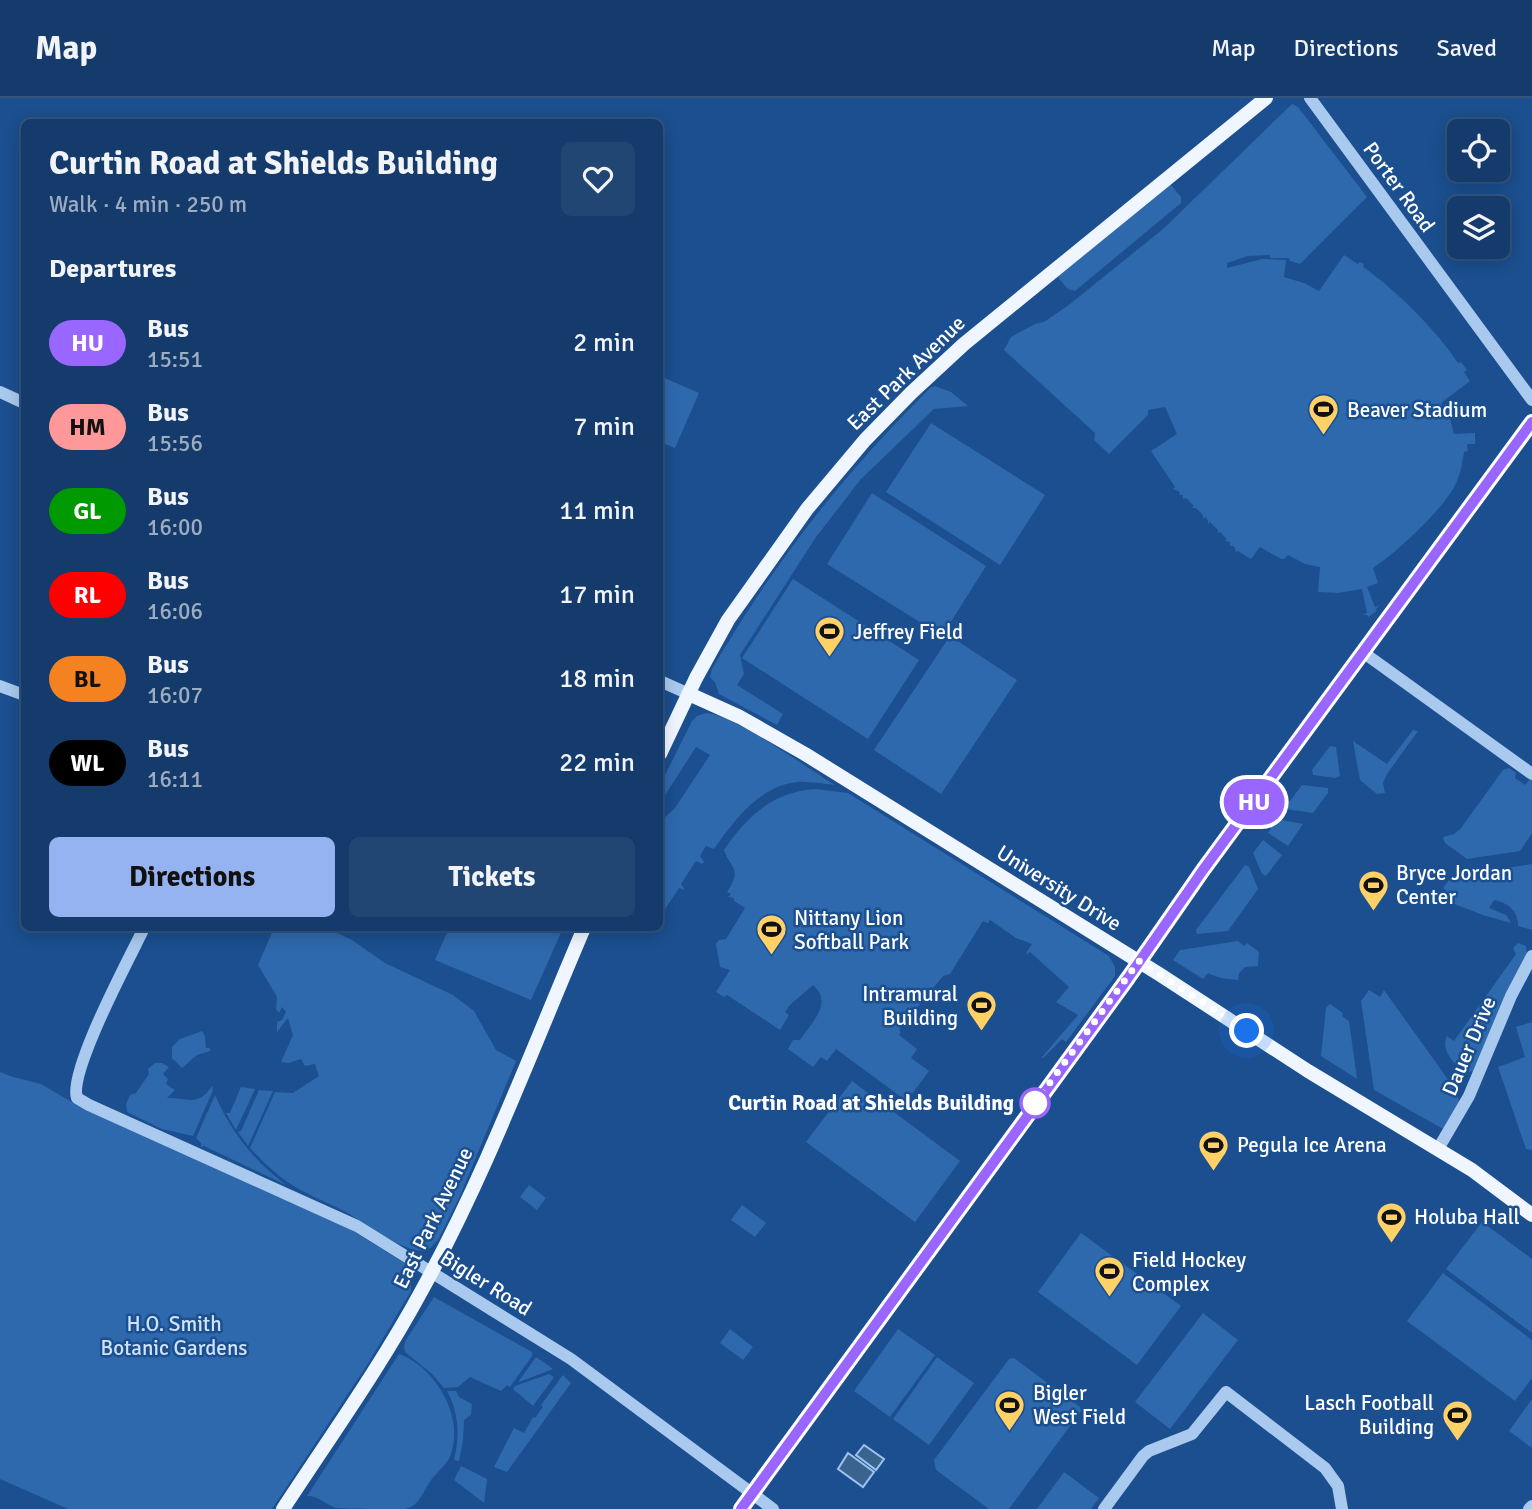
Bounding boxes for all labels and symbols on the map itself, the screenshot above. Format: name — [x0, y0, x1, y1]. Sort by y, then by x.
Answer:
street label: Porter Road — [1358, 137, 1440, 237]
street label: East Park Avenue — [842, 310, 970, 436]
sports icon: Beaver Stadium — [1307, 393, 1341, 437]
place label: Beaver Stadium — [1347, 397, 1487, 423]
sports icon: Jeffrey Field — [813, 615, 847, 659]
place label: Jeffrey Field — [853, 619, 963, 645]
line badge: HU — [1222, 779, 1286, 825]
street label: University Drive — [992, 839, 1126, 937]
place label: Bryce Jordan Center — [1396, 860, 1512, 910]
sports icon: Bryce Jordan Center — [1356, 868, 1390, 912]
place label: Nittany Lion Softball Park — [794, 905, 909, 955]
sports icon: Nittany Lion Softball Park — [754, 913, 788, 957]
place label: Intramural Building — [862, 981, 958, 1031]
sports icon: Intramural Building — [964, 989, 998, 1033]
street label: Dauer Drive — [1436, 992, 1502, 1100]
your location — [1229, 1013, 1264, 1048]
marker: Curtin Road at Shields Building — [1020, 1088, 1050, 1118]
place label: Curtin Road at Shields Building — [728, 1090, 1014, 1116]
sports icon: Pegula Ice Arena — [1197, 1128, 1231, 1172]
place label: Pegula Ice Arena — [1237, 1132, 1387, 1158]
street label: East Park Avenue — [388, 1143, 478, 1293]
sports icon: Holuba Hall — [1374, 1200, 1408, 1244]
place label: Holuba Hall — [1414, 1204, 1520, 1230]
street label: Bigler Road — [435, 1245, 537, 1321]
place label: Field Hockey Complex — [1132, 1247, 1246, 1297]
sports icon: Field Hockey Complex — [1092, 1255, 1126, 1299]
park label: H.O. Smith Botanic Gardens — [100, 1311, 248, 1361]
place label: Bigler West Field — [1033, 1380, 1126, 1430]
sports icon: Bigler West Field — [993, 1388, 1027, 1432]
place label: Lasch Football Building — [1304, 1390, 1434, 1440]
sports icon: Lasch Football Building — [1440, 1398, 1474, 1442]

